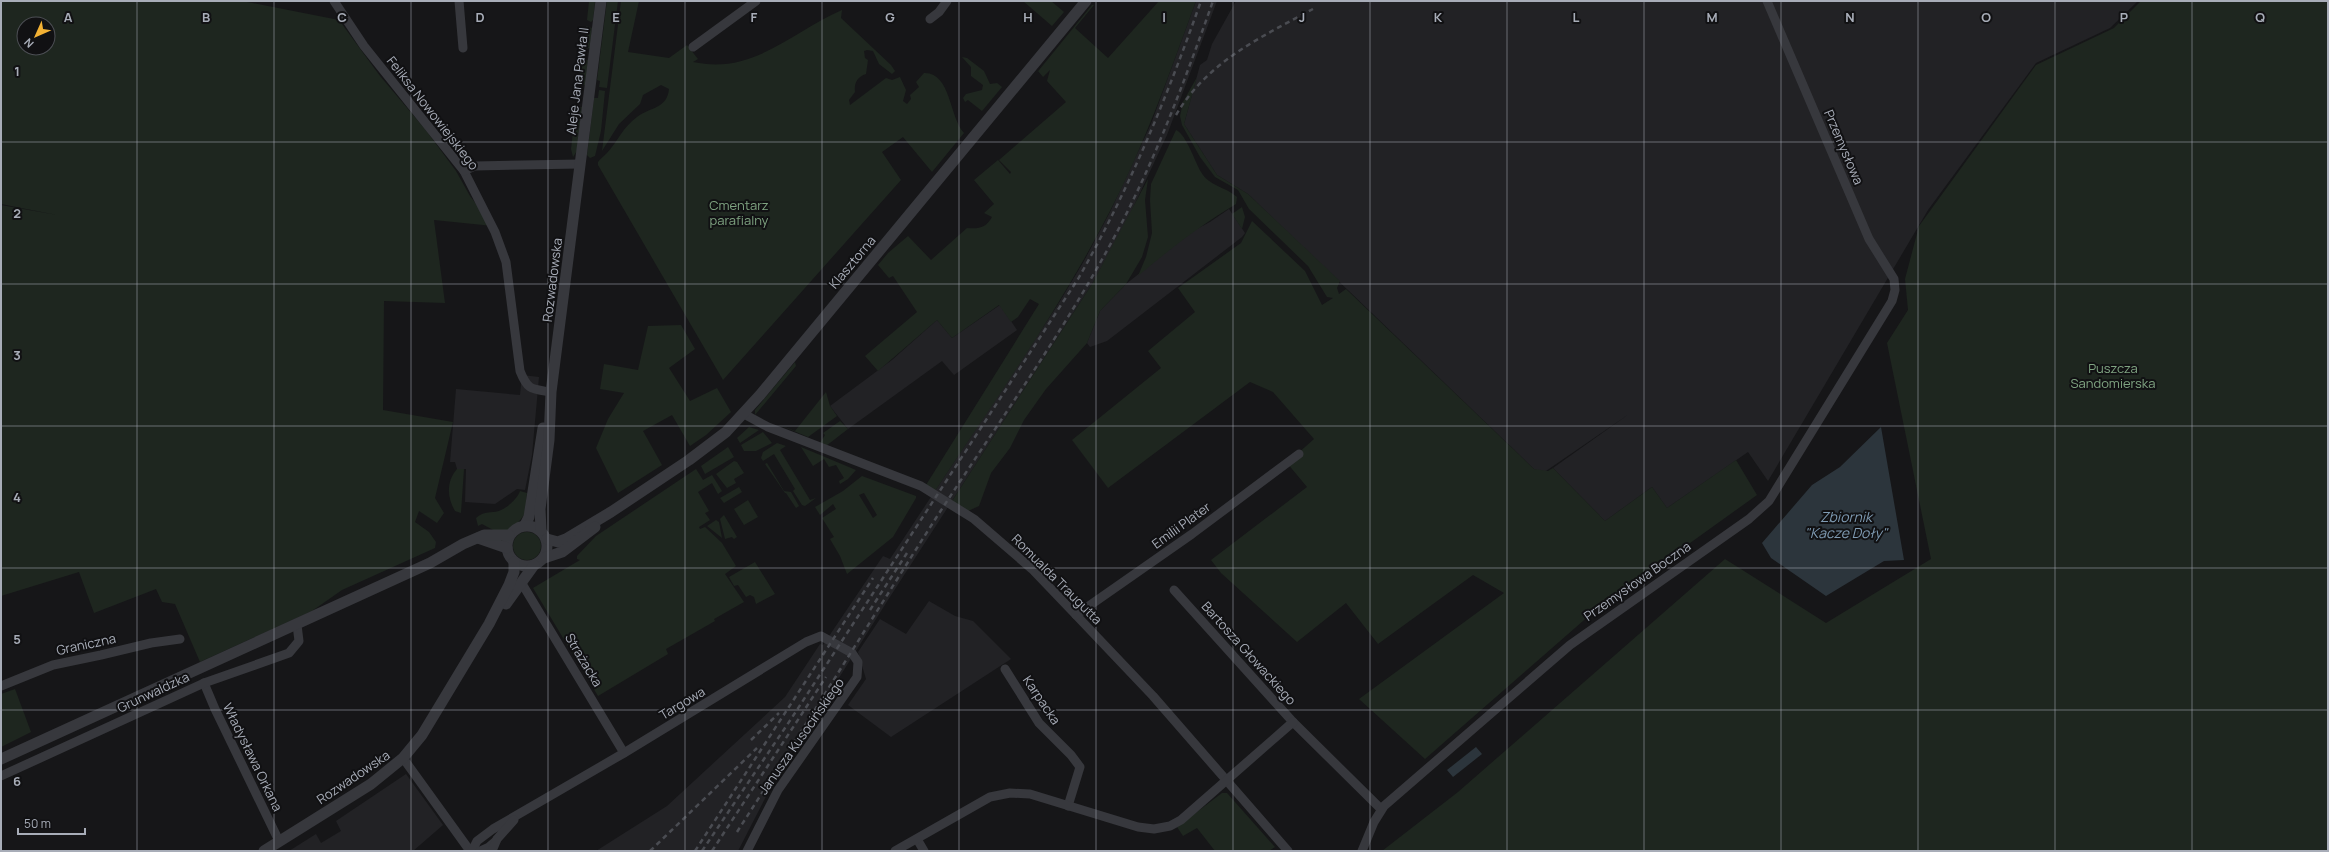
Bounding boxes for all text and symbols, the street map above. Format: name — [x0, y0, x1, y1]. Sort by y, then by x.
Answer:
text: A — [64, 8, 73, 26]
text: B — [202, 8, 210, 26]
text: C — [337, 8, 347, 26]
text: D — [475, 8, 485, 26]
text: E — [612, 8, 620, 26]
text: F — [751, 8, 758, 26]
text: G — [885, 8, 895, 26]
text: H — [1023, 8, 1033, 26]
text: I — [1162, 8, 1166, 26]
text: J — [1299, 8, 1305, 26]
text: K — [1434, 8, 1443, 26]
text: L — [1573, 8, 1580, 26]
text: M — [1706, 8, 1718, 26]
text: N — [1845, 8, 1855, 26]
text: O — [1981, 8, 1991, 26]
text: P — [2120, 8, 2128, 26]
text: Q — [2255, 8, 2265, 26]
north arrow — [16, 16, 56, 56]
street label: Aleje Jana Pawła II — [561, 26, 593, 136]
text: N — [20, 35, 37, 52]
street label: Feliksa Nowowiejskiego — [383, 52, 483, 174]
text: 1 — [14, 62, 20, 80]
street label: Przemysłowa — [1820, 107, 1868, 187]
park label: Cmentarz parafialny — [709, 196, 769, 229]
text: 2 — [13, 204, 21, 222]
street label: Klasztorna — [825, 232, 879, 292]
street label: Rozwadowska — [538, 237, 566, 323]
text: 3 — [13, 346, 21, 364]
park label: Puszcza Sandomierska — [2071, 359, 2155, 392]
text: 4 — [13, 488, 21, 506]
street label: Emilii Plater — [1148, 497, 1214, 552]
water label: Zbiornik "Kacze Doły" — [1805, 507, 1889, 542]
street label: Romualda Traugutta — [1008, 530, 1106, 628]
street label: Przemysłowa Boczna — [1580, 537, 1694, 625]
street label: Bartosza Głowackiego — [1198, 597, 1300, 709]
street label: Graniczna — [54, 629, 118, 659]
text: 5 — [13, 630, 21, 648]
street label: Strażacka — [561, 630, 607, 690]
street label: Grunwaldzka — [114, 667, 192, 717]
street label: Karpacka — [1019, 672, 1065, 728]
street label: Janusza Kusocińskiego — [754, 674, 848, 798]
street label: Targowa — [656, 682, 708, 724]
street label: Władysława Orkana — [219, 700, 287, 814]
street label: Rozwadowska — [313, 746, 393, 808]
text: 6 — [13, 772, 21, 790]
scale bar — [18, 810, 85, 836]
text: 50 m — [24, 815, 51, 832]

